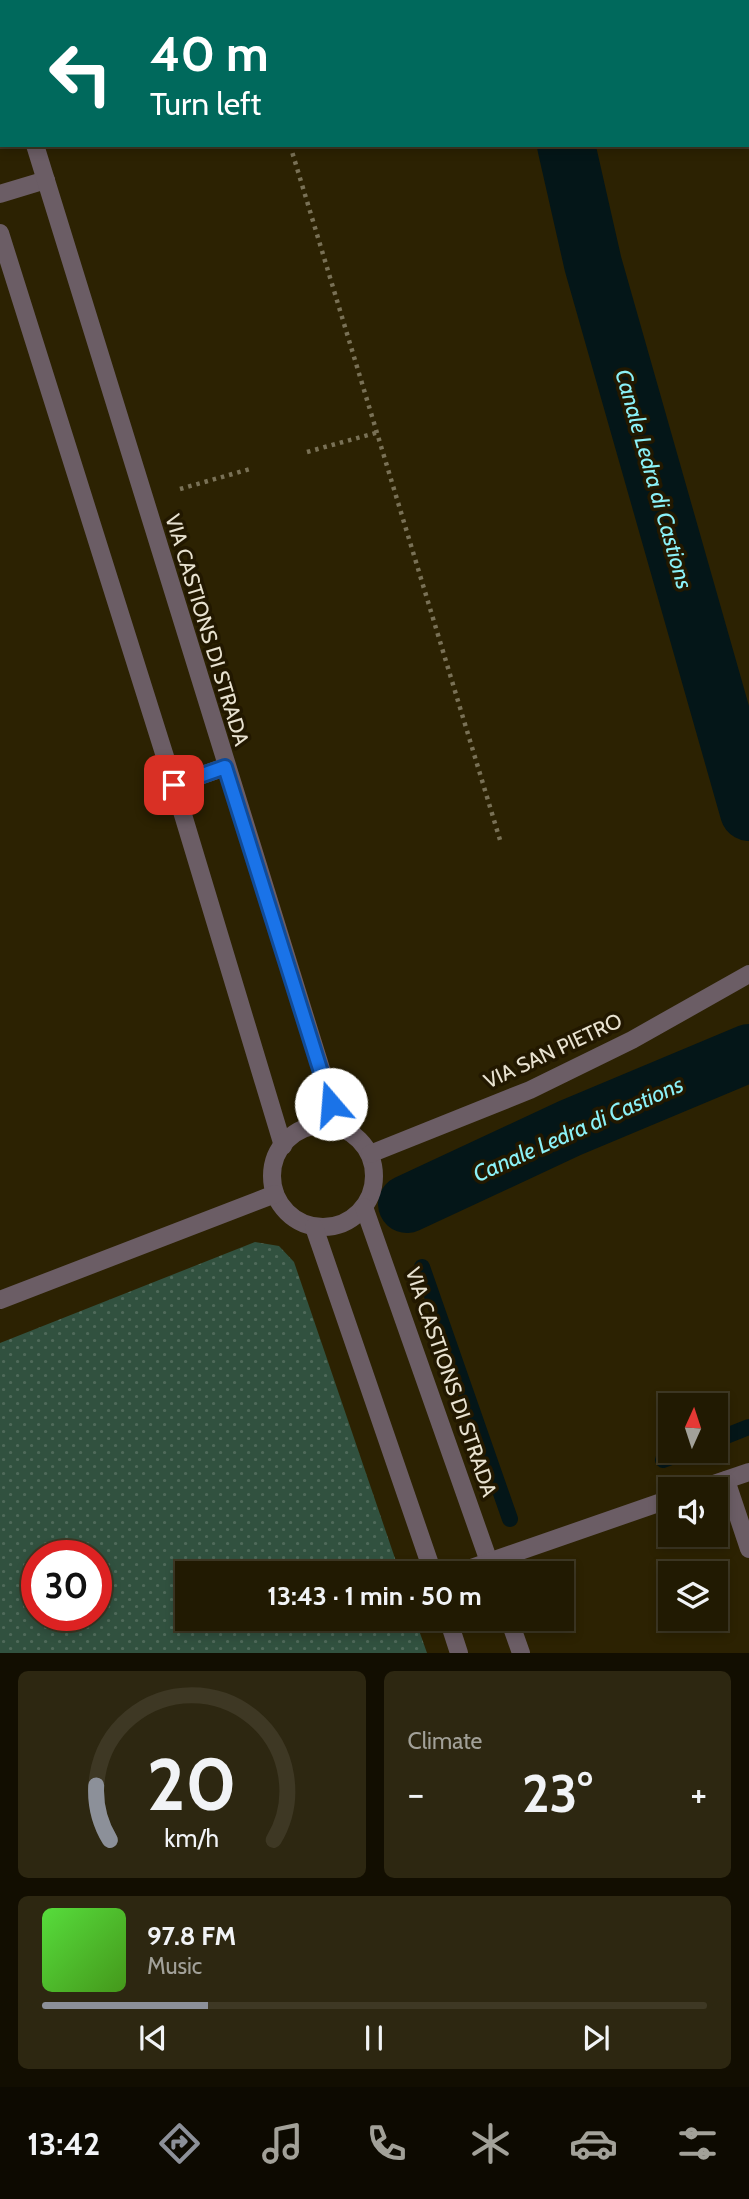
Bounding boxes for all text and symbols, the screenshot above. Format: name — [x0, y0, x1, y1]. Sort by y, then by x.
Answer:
text: 40 m — [150, 24, 269, 83]
icon: left — [35, 28, 126, 119]
text: Turn left — [150, 84, 261, 123]
water label: Canale Ledra di Castions — [609, 366, 699, 592]
street label: VIA CASTIONS DI STRADA — [160, 511, 255, 749]
pin — [144, 755, 204, 815]
icon: arrive — [155, 766, 193, 804]
street label: VIA SAN PIETRO — [480, 1008, 626, 1093]
position arrow — [294, 1067, 368, 1141]
water label: Canale Ledra di Castions — [468, 1070, 688, 1188]
street label: VIA CASTIONS DI STRADA — [400, 1264, 503, 1500]
north arrow — [658, 1393, 728, 1463]
map controls — [658, 1393, 728, 1631]
button: sound — [658, 1477, 728, 1547]
speed limit sign: 30 — [21, 1540, 112, 1631]
button: layers — [658, 1561, 728, 1631]
text: 13:43 · 1 min · 50 m — [267, 1580, 482, 1612]
text: Climate — [408, 1727, 482, 1755]
text: 20 — [147, 1741, 237, 1829]
text: 23° — [522, 1762, 593, 1825]
text: − — [408, 1770, 424, 1817]
text: + — [690, 1770, 707, 1817]
text: km/h — [164, 1823, 219, 1853]
text: 97.8 FM — [147, 1920, 236, 1952]
text: Music — [147, 1952, 202, 1980]
icon: previous — [134, 2019, 172, 2057]
icon: pause — [355, 2019, 393, 2057]
icon: next — [577, 2019, 615, 2057]
icon: directions — [155, 2119, 204, 2168]
icon: music — [258, 2119, 307, 2168]
icon: phone — [362, 2119, 411, 2168]
icon: climate — [466, 2119, 515, 2168]
icon: car — [569, 2119, 618, 2168]
icon: filters — [673, 2119, 722, 2168]
text: 13:42 — [27, 2124, 100, 2163]

